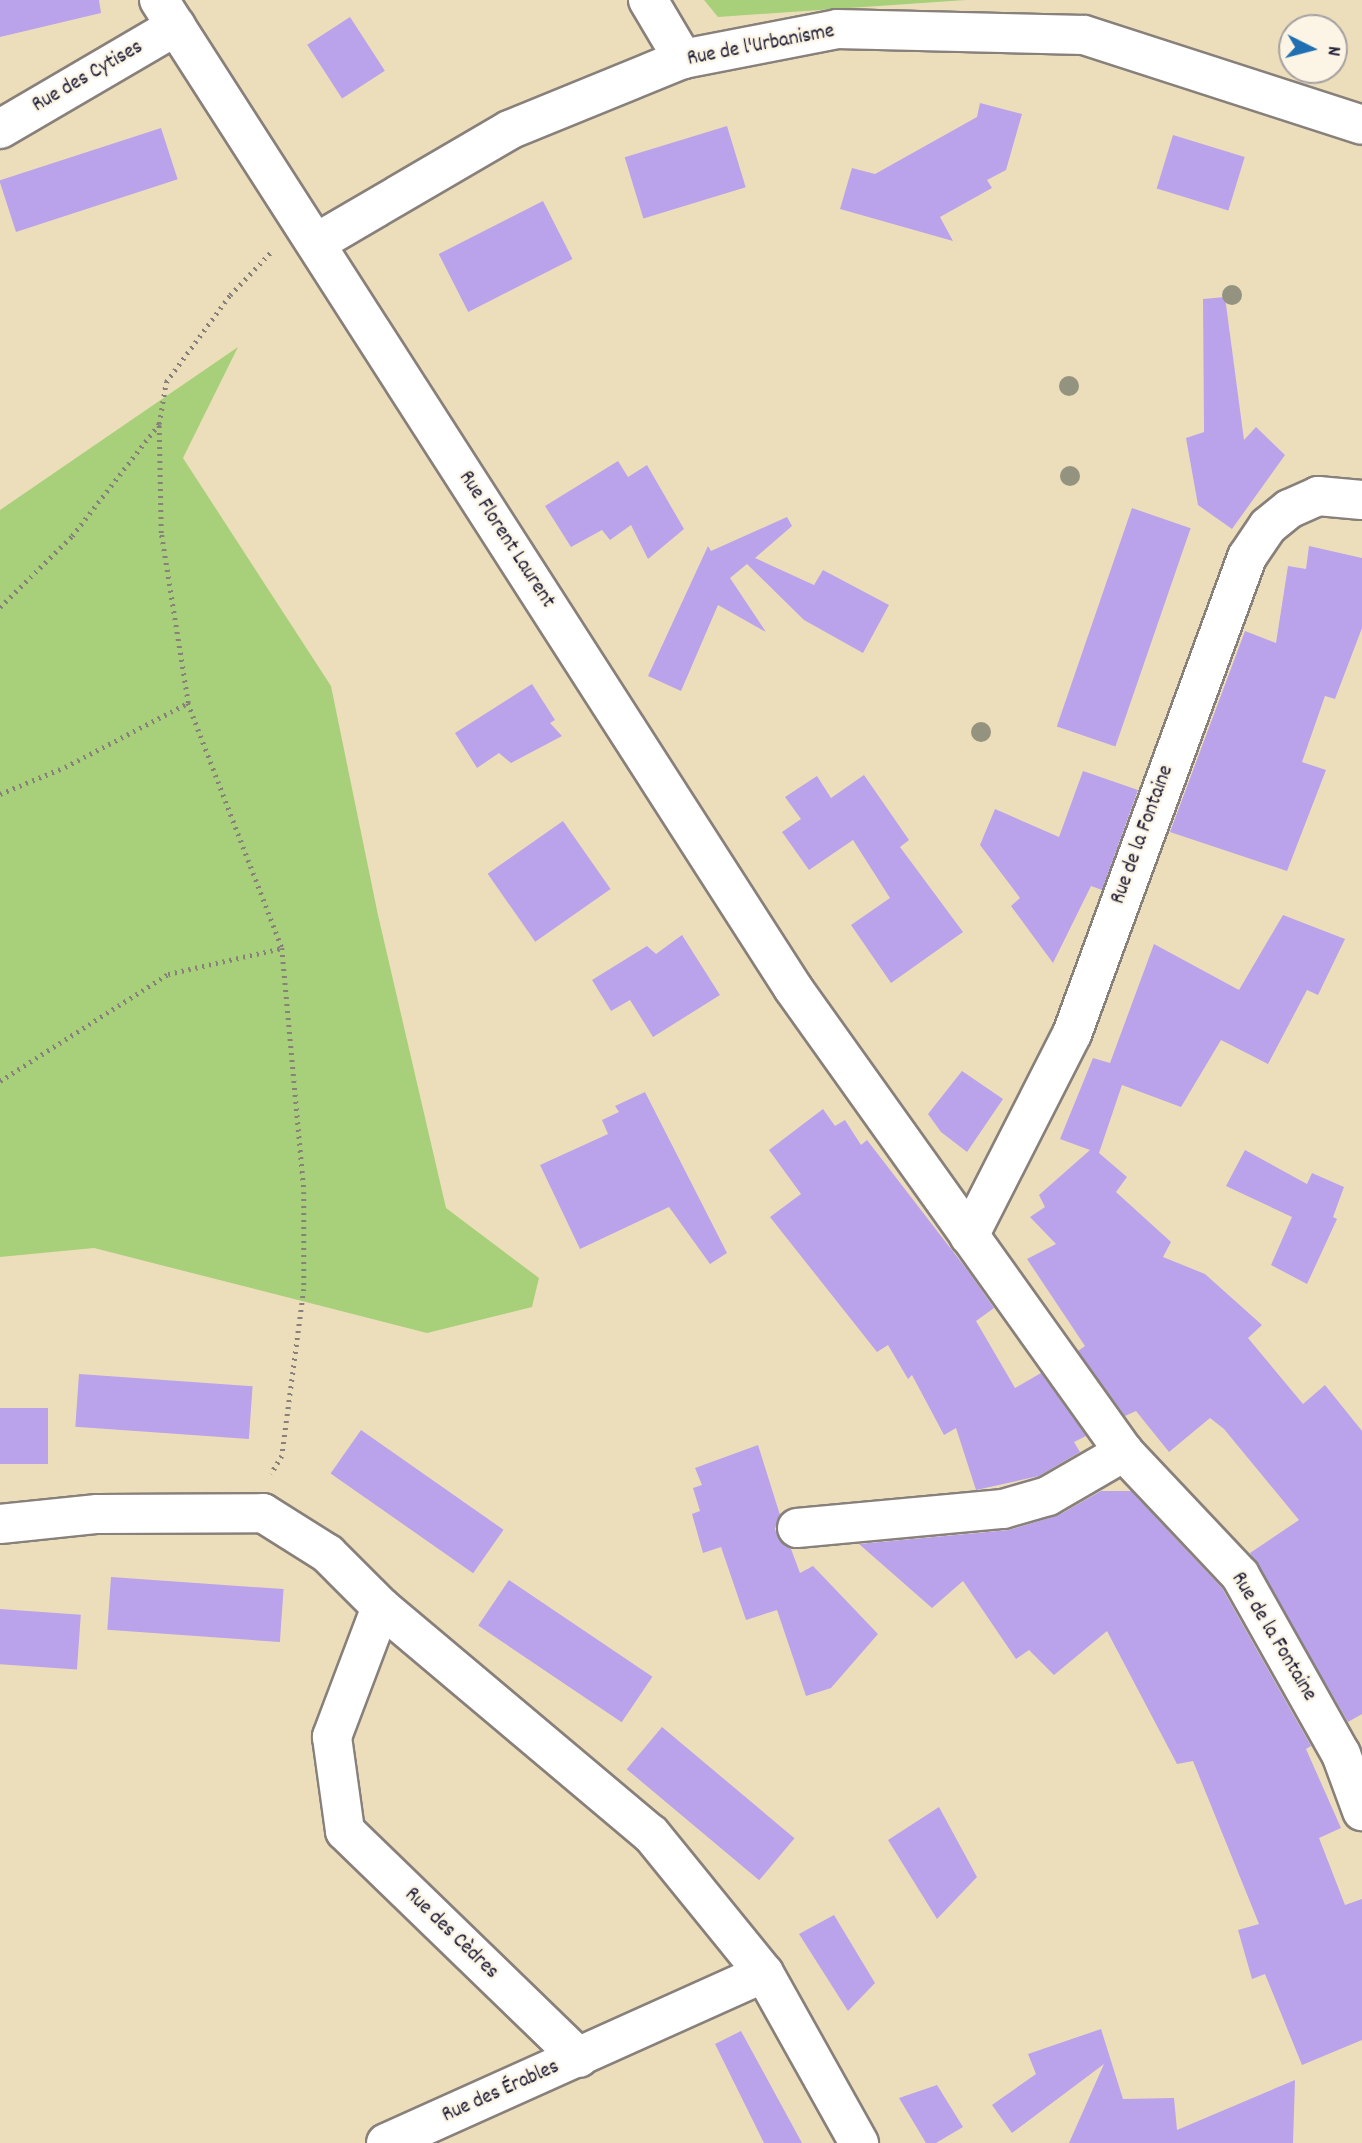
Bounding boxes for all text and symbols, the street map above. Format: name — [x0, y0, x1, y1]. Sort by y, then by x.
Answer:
north arrow — [1278, 14, 1348, 84]
street label: Rue de l'Urbanisme — [685, 19, 837, 73]
street label: Rue des Cytises — [28, 35, 148, 119]
text: N — [1318, 45, 1346, 57]
street label: Rue Florent Laurent — [452, 467, 560, 613]
street label: Rue de la Fontaine — [1106, 762, 1180, 908]
street label: Rue de la Fontaine — [1225, 1568, 1321, 1706]
street label: Rue des Cèdres — [399, 1883, 503, 1985]
street label: Rue des Érables — [439, 2055, 563, 2129]

